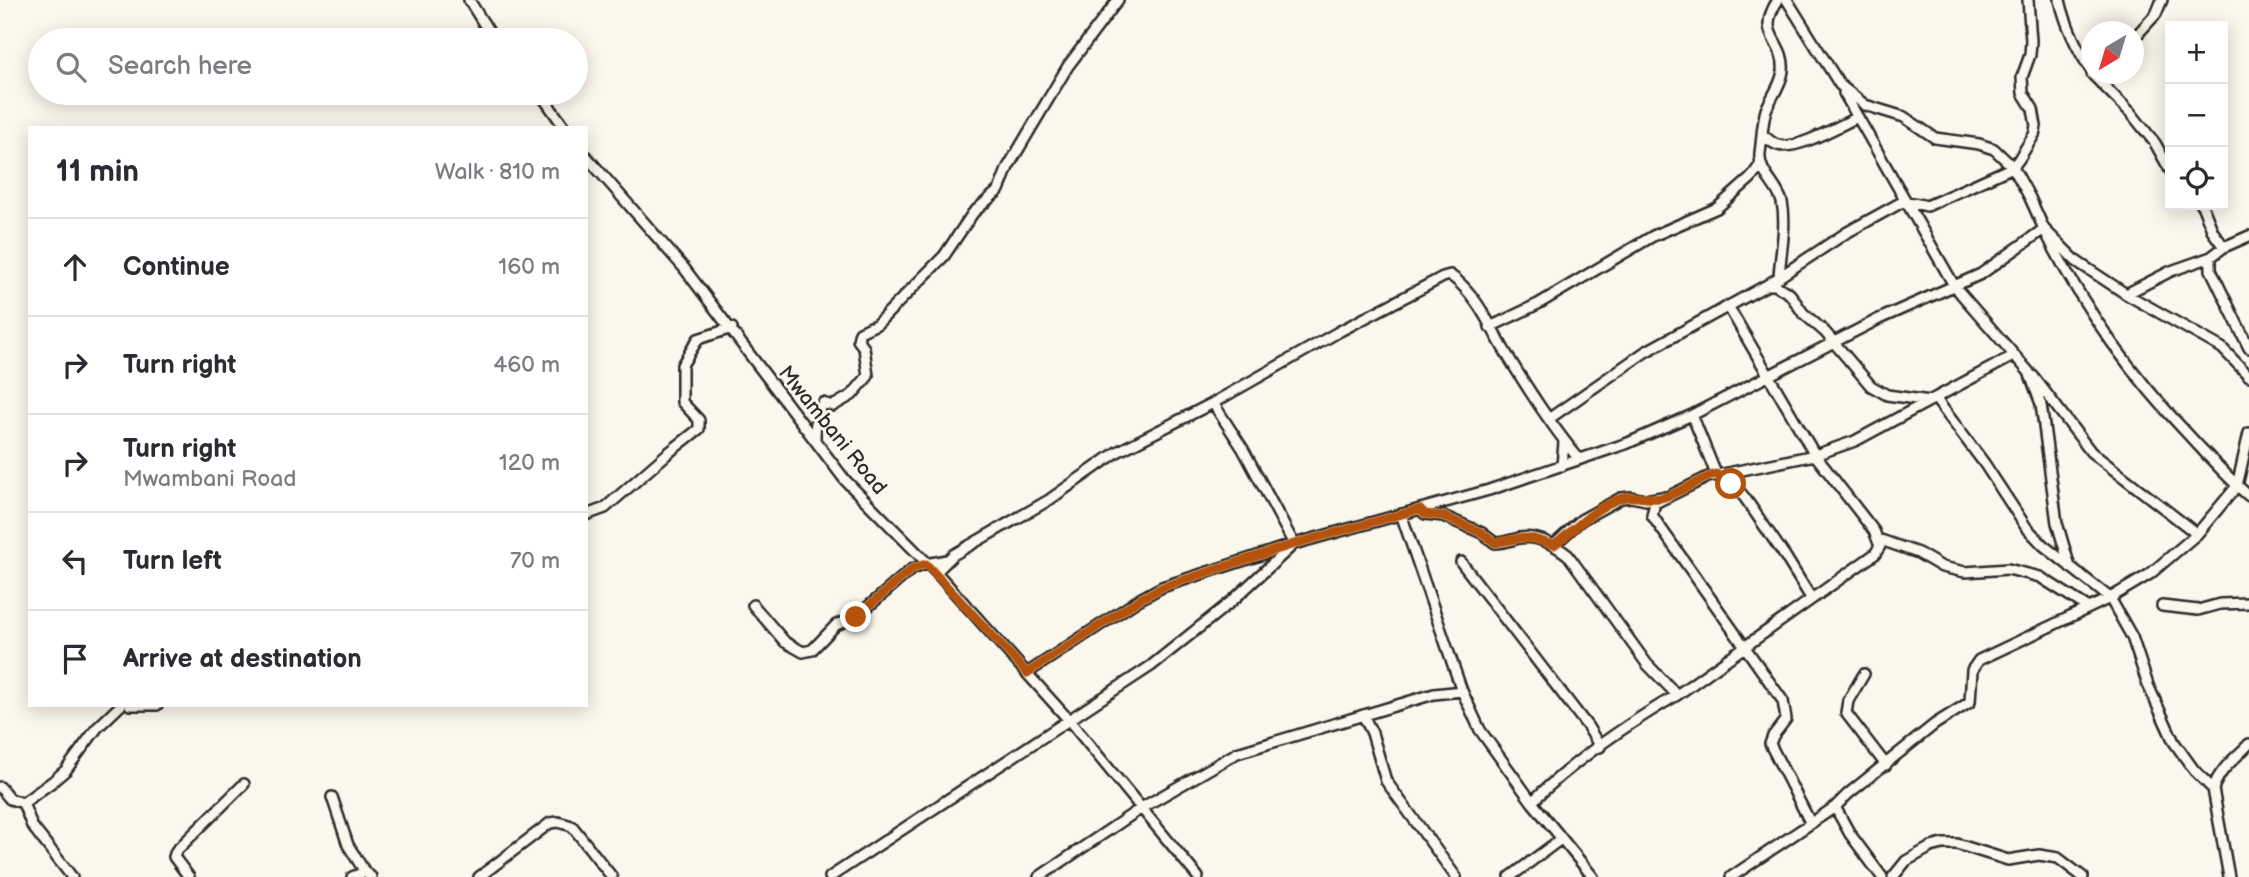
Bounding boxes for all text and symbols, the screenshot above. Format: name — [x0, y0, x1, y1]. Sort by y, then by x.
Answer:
north arrow — [2081, 21, 2144, 84]
map controls — [2165, 21, 2228, 210]
button: + — [2165, 21, 2228, 84]
search box — [28, 28, 588, 105]
icon: search — [52, 48, 90, 86]
text: Search here — [108, 51, 252, 82]
button: − — [2165, 84, 2228, 147]
button: locate — [2165, 147, 2228, 210]
text: 11 min — [56, 154, 139, 190]
text: Walk · 810 m — [435, 158, 560, 186]
icon: ahead — [56, 248, 94, 286]
text: Continue — [123, 252, 230, 283]
text: 160 m — [498, 253, 560, 281]
icon: right — [56, 346, 94, 384]
text: Turn right — [123, 350, 236, 381]
text: 460 m — [493, 351, 560, 379]
street label: Mwambani Road — [773, 361, 892, 500]
text: Turn right — [123, 434, 236, 465]
icon: right — [56, 444, 94, 482]
text: 120 m — [499, 449, 560, 477]
text: Mwambani Road — [123, 465, 297, 493]
route start — [1715, 468, 1746, 499]
icon: left — [56, 542, 94, 580]
text: Turn left — [123, 546, 222, 577]
text: 70 m — [510, 547, 560, 575]
route end — [840, 601, 871, 632]
icon: arrive — [56, 640, 94, 678]
text: Arrive at destination — [123, 644, 362, 675]

